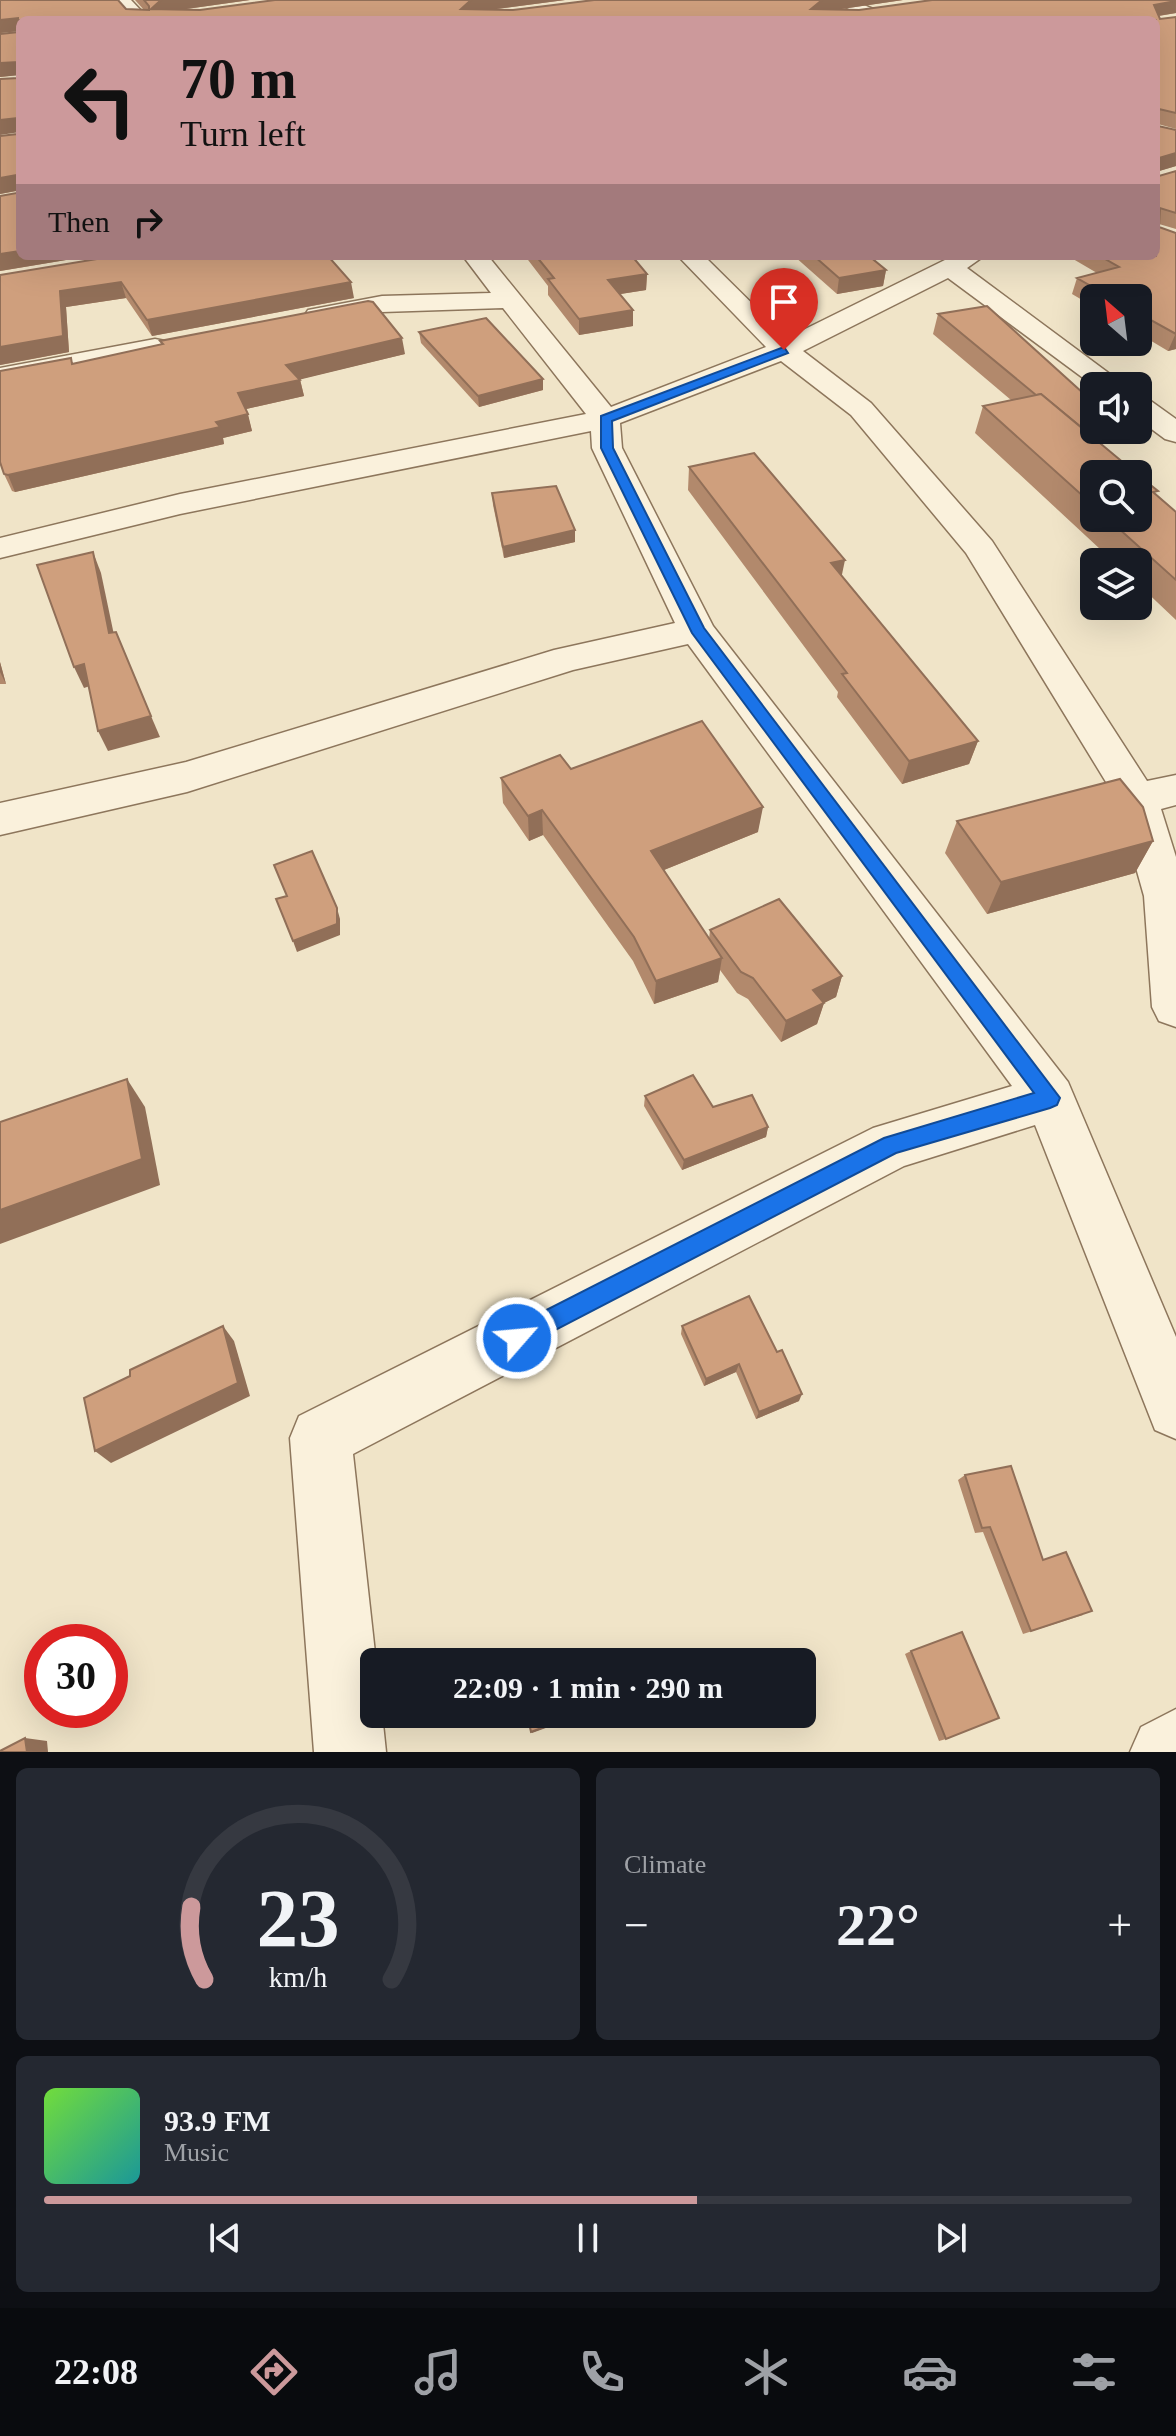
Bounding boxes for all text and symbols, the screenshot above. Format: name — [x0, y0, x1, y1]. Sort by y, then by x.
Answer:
icon: left — [48, 48, 152, 152]
text: 70 m — [180, 48, 297, 110]
text: Turn left — [180, 114, 306, 154]
icon: right — [126, 200, 170, 244]
text: Then — [48, 205, 110, 238]
pin — [750, 268, 818, 350]
icon: arrive — [762, 280, 806, 324]
north arrow — [1080, 284, 1152, 356]
map controls — [1080, 284, 1152, 620]
button: sound — [1080, 372, 1152, 444]
button: search — [1080, 460, 1152, 532]
button: layers — [1080, 548, 1152, 620]
position arrow — [475, 1296, 559, 1380]
speed limit sign: 30 — [24, 1624, 128, 1728]
text: 22:09 · 1 min · 290 m — [453, 1671, 723, 1704]
text: Climate — [624, 1850, 706, 1879]
text: 23 — [256, 1872, 340, 1964]
text: 22° — [836, 1892, 920, 1958]
text: − — [624, 1901, 649, 1950]
text: + — [1107, 1901, 1132, 1950]
text: km/h — [269, 1962, 327, 1993]
text: 93.9 FM — [164, 2104, 271, 2137]
text: Music — [164, 2138, 229, 2167]
icon: previous — [203, 2216, 247, 2260]
icon: pause — [566, 2216, 610, 2260]
icon: next — [929, 2216, 973, 2260]
icon: directions — [246, 2344, 302, 2400]
icon: music — [410, 2344, 466, 2400]
icon: phone — [574, 2344, 630, 2400]
icon: climate — [738, 2344, 794, 2400]
icon: car — [902, 2344, 958, 2400]
icon: filters — [1066, 2344, 1122, 2400]
text: 22:08 — [54, 2352, 138, 2392]

